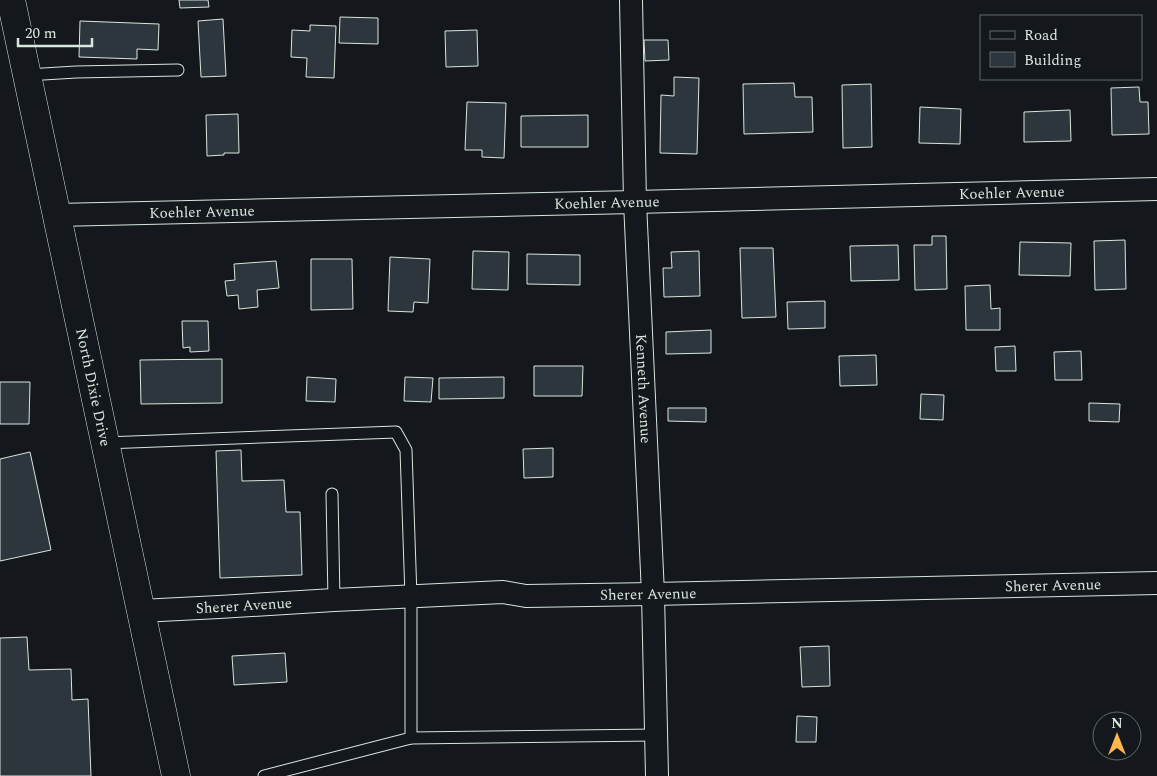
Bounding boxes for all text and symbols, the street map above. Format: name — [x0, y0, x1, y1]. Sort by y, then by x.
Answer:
scale bar — [18, 15, 91, 47]
legend — [980, 15, 1142, 80]
text: 20 m — [25, 22, 57, 45]
text: Road — [1024, 24, 1058, 47]
text: Building — [1024, 49, 1081, 72]
street label: Koehler Avenue — [959, 180, 1065, 206]
street label: Koehler Avenue — [554, 190, 660, 216]
street label: Koehler Avenue — [149, 200, 255, 225]
street label: North Dixie Drive — [69, 326, 117, 449]
street label: Kenneth Avenue — [629, 333, 657, 444]
street label: Sherer Avenue — [1005, 573, 1102, 598]
street label: Sherer Avenue — [600, 582, 697, 607]
street label: Sherer Avenue — [195, 592, 293, 620]
north arrow — [1092, 711, 1142, 761]
text: N — [1111, 713, 1123, 734]

